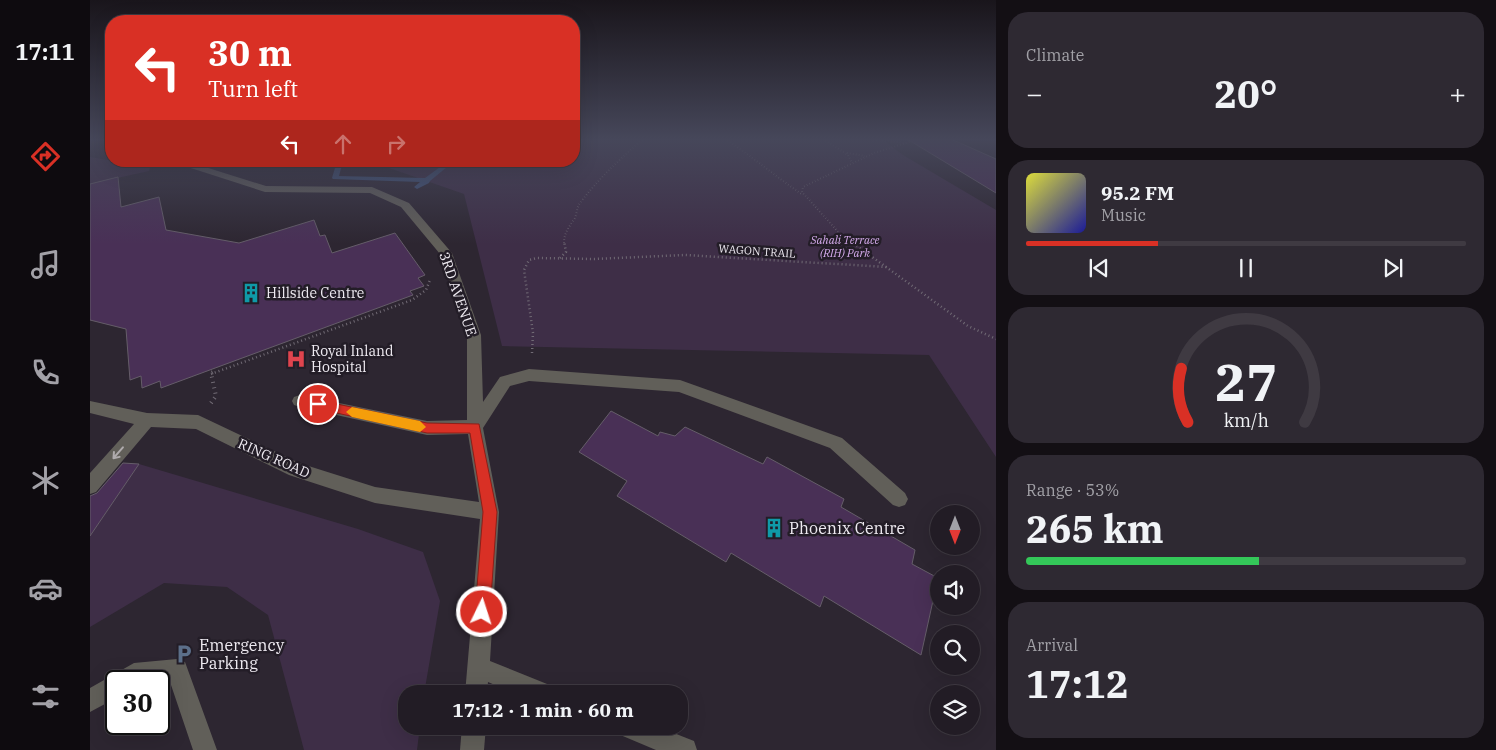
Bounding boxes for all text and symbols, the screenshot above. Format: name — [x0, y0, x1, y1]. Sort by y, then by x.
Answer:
text: 30 m — [208, 30, 292, 76]
icon: left — [125, 35, 190, 100]
text: 17:11 — [15, 37, 75, 66]
text: Climate — [1026, 45, 1084, 65]
text: 20° — [1214, 69, 1278, 118]
text: Turn left — [208, 74, 298, 103]
text: − — [1026, 75, 1043, 112]
text: + — [1449, 75, 1466, 112]
icon: left — [276, 130, 304, 158]
icon: ahead — [329, 130, 357, 158]
icon: right — [382, 130, 410, 158]
icon: directions — [28, 139, 63, 174]
text: 95.2 FM — [1101, 181, 1174, 205]
text: Music — [1101, 205, 1146, 225]
park label: Sahali Terrace (RIH) Park — [810, 233, 880, 260]
street label: WAGON TRAIL — [718, 241, 796, 261]
icon: music — [28, 247, 63, 282]
street label: 3RD AVENUE — [435, 249, 481, 339]
icon: previous — [1085, 254, 1113, 282]
icon: pause — [1232, 254, 1260, 282]
icon: next — [1379, 254, 1407, 282]
building icon: Hillside Centre — [240, 282, 262, 304]
place label: Hillside Centre — [266, 284, 364, 302]
place label: Royal Inland Hospital — [311, 342, 394, 376]
hospital icon: Royal Inland Hospital — [285, 348, 307, 370]
text: 27 — [1215, 348, 1277, 415]
icon: phone — [28, 355, 63, 390]
pin — [297, 383, 339, 425]
icon: arrive — [304, 390, 332, 418]
text: km/h — [1223, 409, 1269, 432]
street label: RING ROAD — [235, 434, 313, 482]
one-way arrow — [112, 446, 124, 459]
icon: climate — [28, 463, 63, 498]
text: Range · 53% — [1026, 480, 1119, 500]
text: 265 km — [1026, 504, 1164, 553]
north arrow — [930, 505, 980, 555]
map controls — [930, 505, 980, 735]
building icon: Phoenix Centre — [763, 517, 785, 539]
place label: Phoenix Centre — [789, 518, 905, 538]
button: sound — [930, 565, 980, 615]
icon: car — [28, 571, 63, 606]
position arrow — [455, 585, 507, 637]
button: search — [930, 625, 980, 675]
place label: Emergency Parking — [199, 635, 285, 673]
text: Arrival — [1026, 635, 1078, 655]
parking icon: Emergency Parking — [173, 643, 195, 665]
text: 17:12 — [1026, 659, 1129, 708]
speed limit sign: 30 — [105, 670, 170, 735]
icon: filters — [28, 679, 63, 714]
button: layers — [930, 685, 980, 735]
text: 17:12 · 1 min · 60 m — [452, 698, 634, 722]

